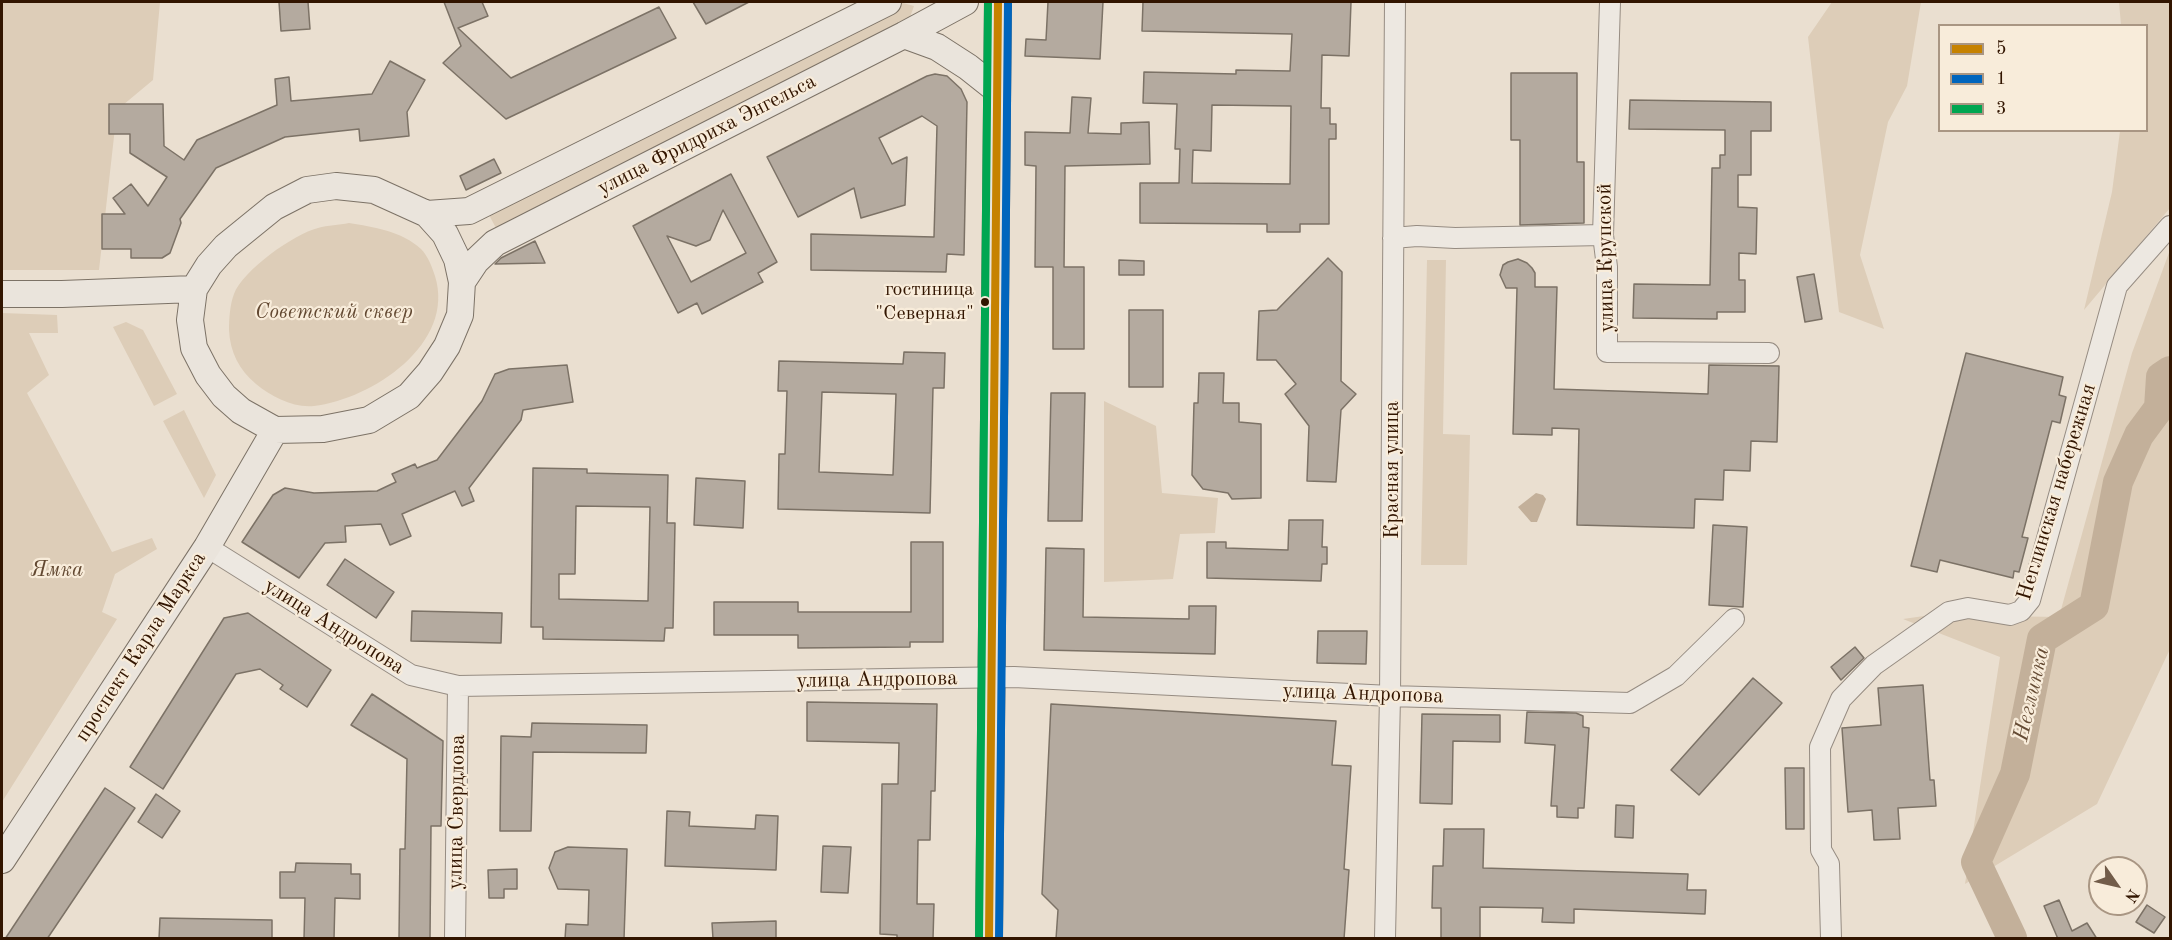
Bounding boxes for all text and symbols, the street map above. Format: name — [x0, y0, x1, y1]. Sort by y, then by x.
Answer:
legend — [1938, 24, 2148, 132]
text: 5 — [1996, 40, 2006, 58]
street label: улица Фридриха Энгельса — [594, 69, 820, 201]
text: 1 — [1996, 70, 2006, 88]
text: 3 — [1996, 100, 2006, 118]
street label: улица Крупской — [1592, 183, 1620, 333]
place label: гостиница "Северная" — [875, 278, 974, 325]
marker: гостиница "Северная" — [979, 296, 991, 308]
park label: Советский сквер — [255, 299, 413, 325]
street label: Неглинская набережная — [2012, 380, 2102, 604]
street label: Красная улица — [1379, 401, 1405, 539]
street label: проспект Карла Маркса — [70, 547, 212, 747]
park label: Ямка — [31, 557, 83, 583]
street label: улица Андропова — [259, 574, 409, 680]
water label: Неглинка — [2008, 644, 2056, 744]
street label: улица Андропова — [796, 666, 958, 694]
street label: улица Андропова — [1282, 679, 1444, 709]
street label: улица Свердлова — [443, 734, 471, 890]
north arrow — [2088, 856, 2148, 916]
text: N — [2121, 885, 2141, 904]

